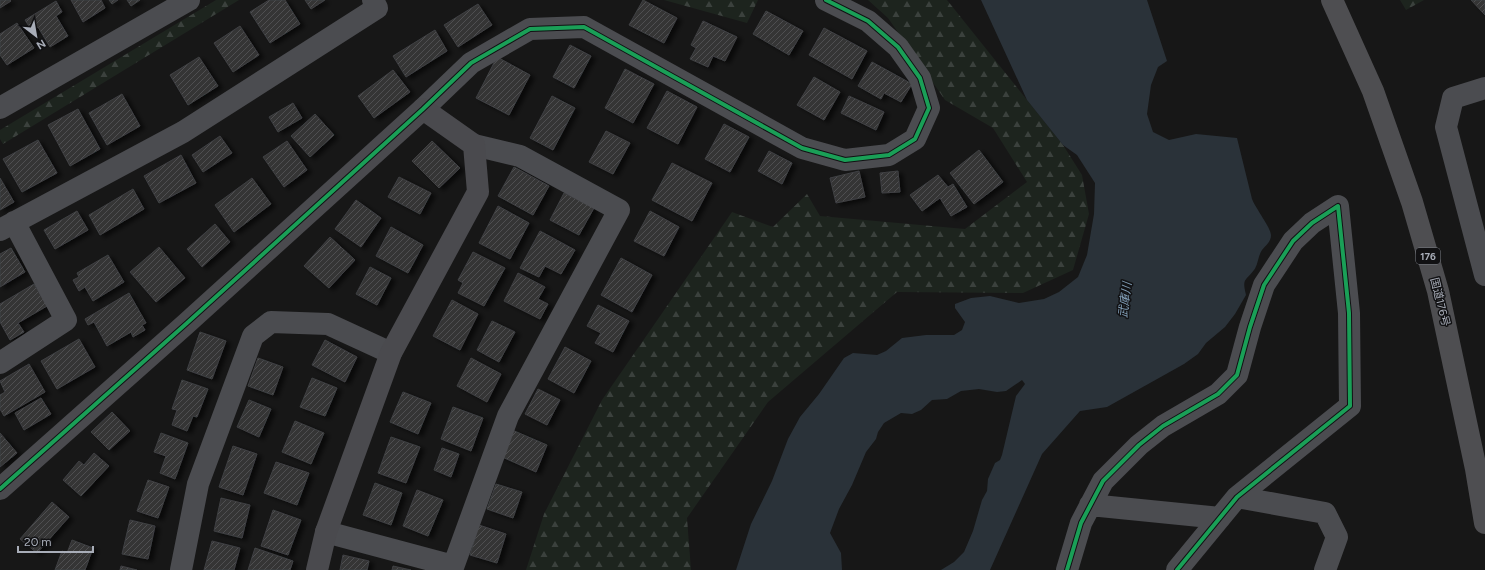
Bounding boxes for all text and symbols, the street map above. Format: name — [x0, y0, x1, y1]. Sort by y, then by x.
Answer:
north arrow — [16, 16, 56, 56]
text: N — [34, 36, 48, 52]
road number: 176 — [1416, 248, 1440, 264]
street label: 国道176号 — [1428, 276, 1452, 328]
water label: 武庫川 — [1116, 279, 1134, 319]
scale bar — [18, 528, 93, 554]
text: 20 m — [24, 535, 52, 549]

